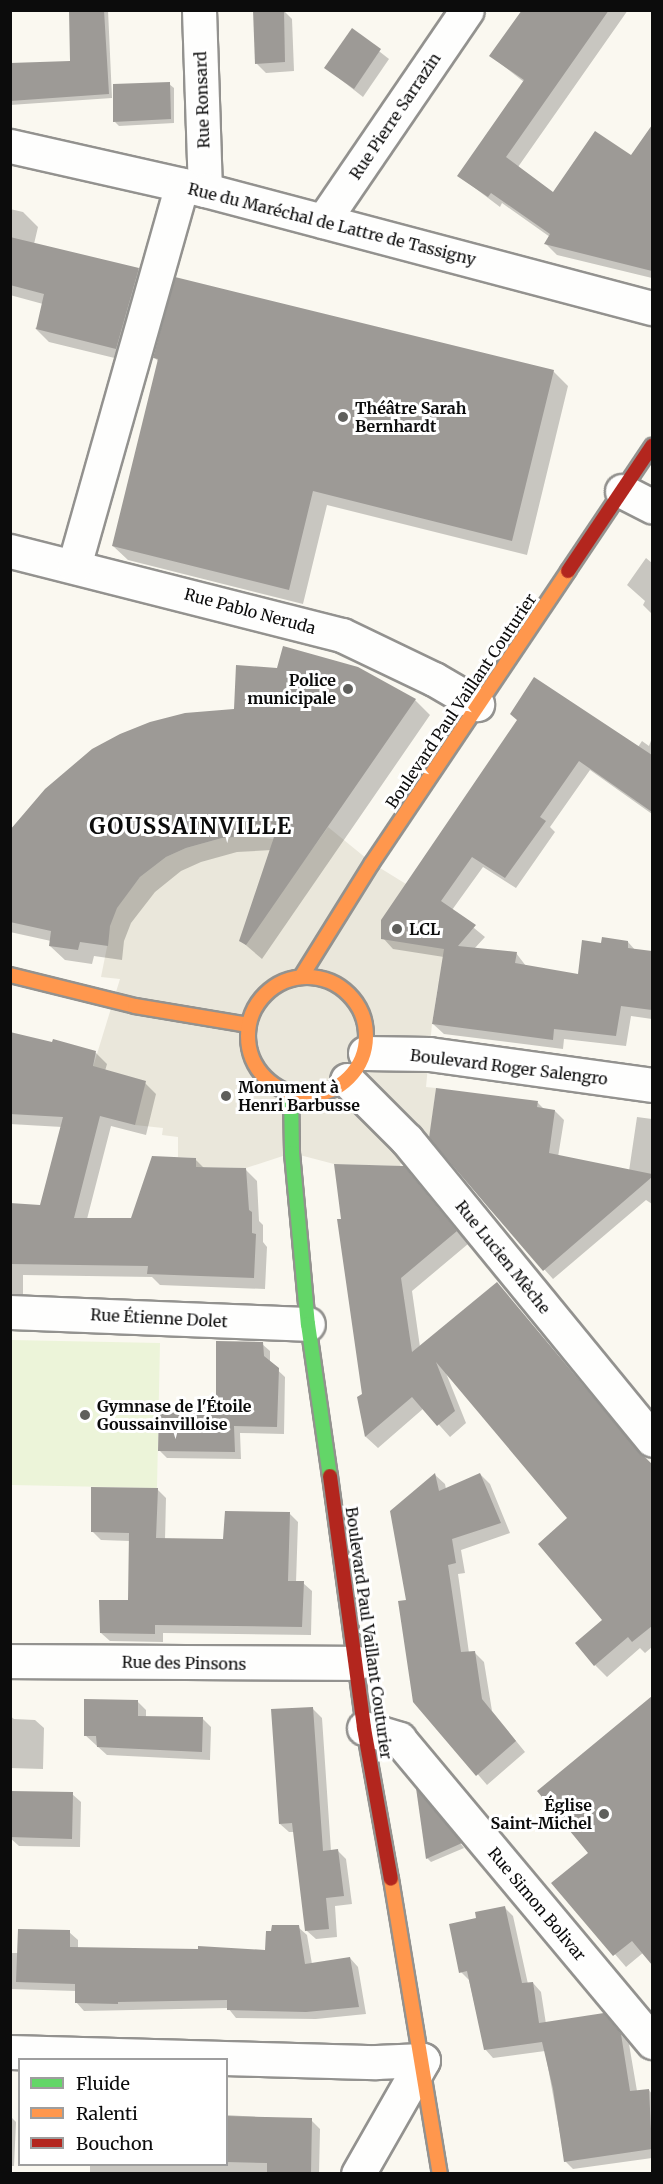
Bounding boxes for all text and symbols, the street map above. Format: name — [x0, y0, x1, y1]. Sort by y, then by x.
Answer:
street label: Rue Pierre Sarrazin — [345, 49, 445, 183]
street label: Rue Ronsard — [191, 51, 213, 149]
street label: Rue du Maréchal de Lattre de Tassigny — [186, 179, 478, 269]
place label: Théâtre Sarah Bernhardt — [355, 398, 466, 436]
marker: Théâtre Sarah Bernhardt — [336, 410, 350, 424]
street label: Rue Pablo Neruda — [182, 584, 318, 638]
street label: Boulevard Paul Vaillant Couturier — [382, 590, 540, 812]
place label: Police municipale — [247, 670, 336, 708]
marker: Police municipale — [341, 682, 355, 696]
district label: GOUSSAINVILLE — [89, 814, 293, 840]
place label: LCL — [409, 919, 440, 939]
marker: LCL — [390, 922, 404, 936]
street label: Boulevard Roger Salengro — [409, 1045, 609, 1089]
place label: Monument à Henri Barbusse — [238, 1077, 360, 1115]
marker: Monument à Henri Barbusse — [219, 1089, 233, 1103]
street label: Rue Lucien Mèche — [452, 1197, 554, 1317]
street label: Rue Étienne Dolet — [90, 1305, 228, 1331]
place label: Gymnase de l'Étoile Goussainvilloise — [97, 1396, 251, 1434]
marker: Gymnase de l'Étoile Goussainvilloise — [78, 1408, 92, 1422]
street label: Boulevard Paul Vaillant Couturier — [342, 1506, 396, 1760]
street label: Rue des Pinsons — [122, 1652, 246, 1674]
place label: Église Saint-Michel — [491, 1795, 592, 1833]
marker: Église Saint-Michel — [597, 1807, 611, 1821]
street label: Rue Simon Bolivar — [484, 1843, 590, 1965]
legend — [18, 2058, 228, 2166]
text: Fluide — [76, 2072, 130, 2095]
text: Ralenti — [76, 2102, 138, 2125]
text: Bouchon — [76, 2132, 153, 2155]

